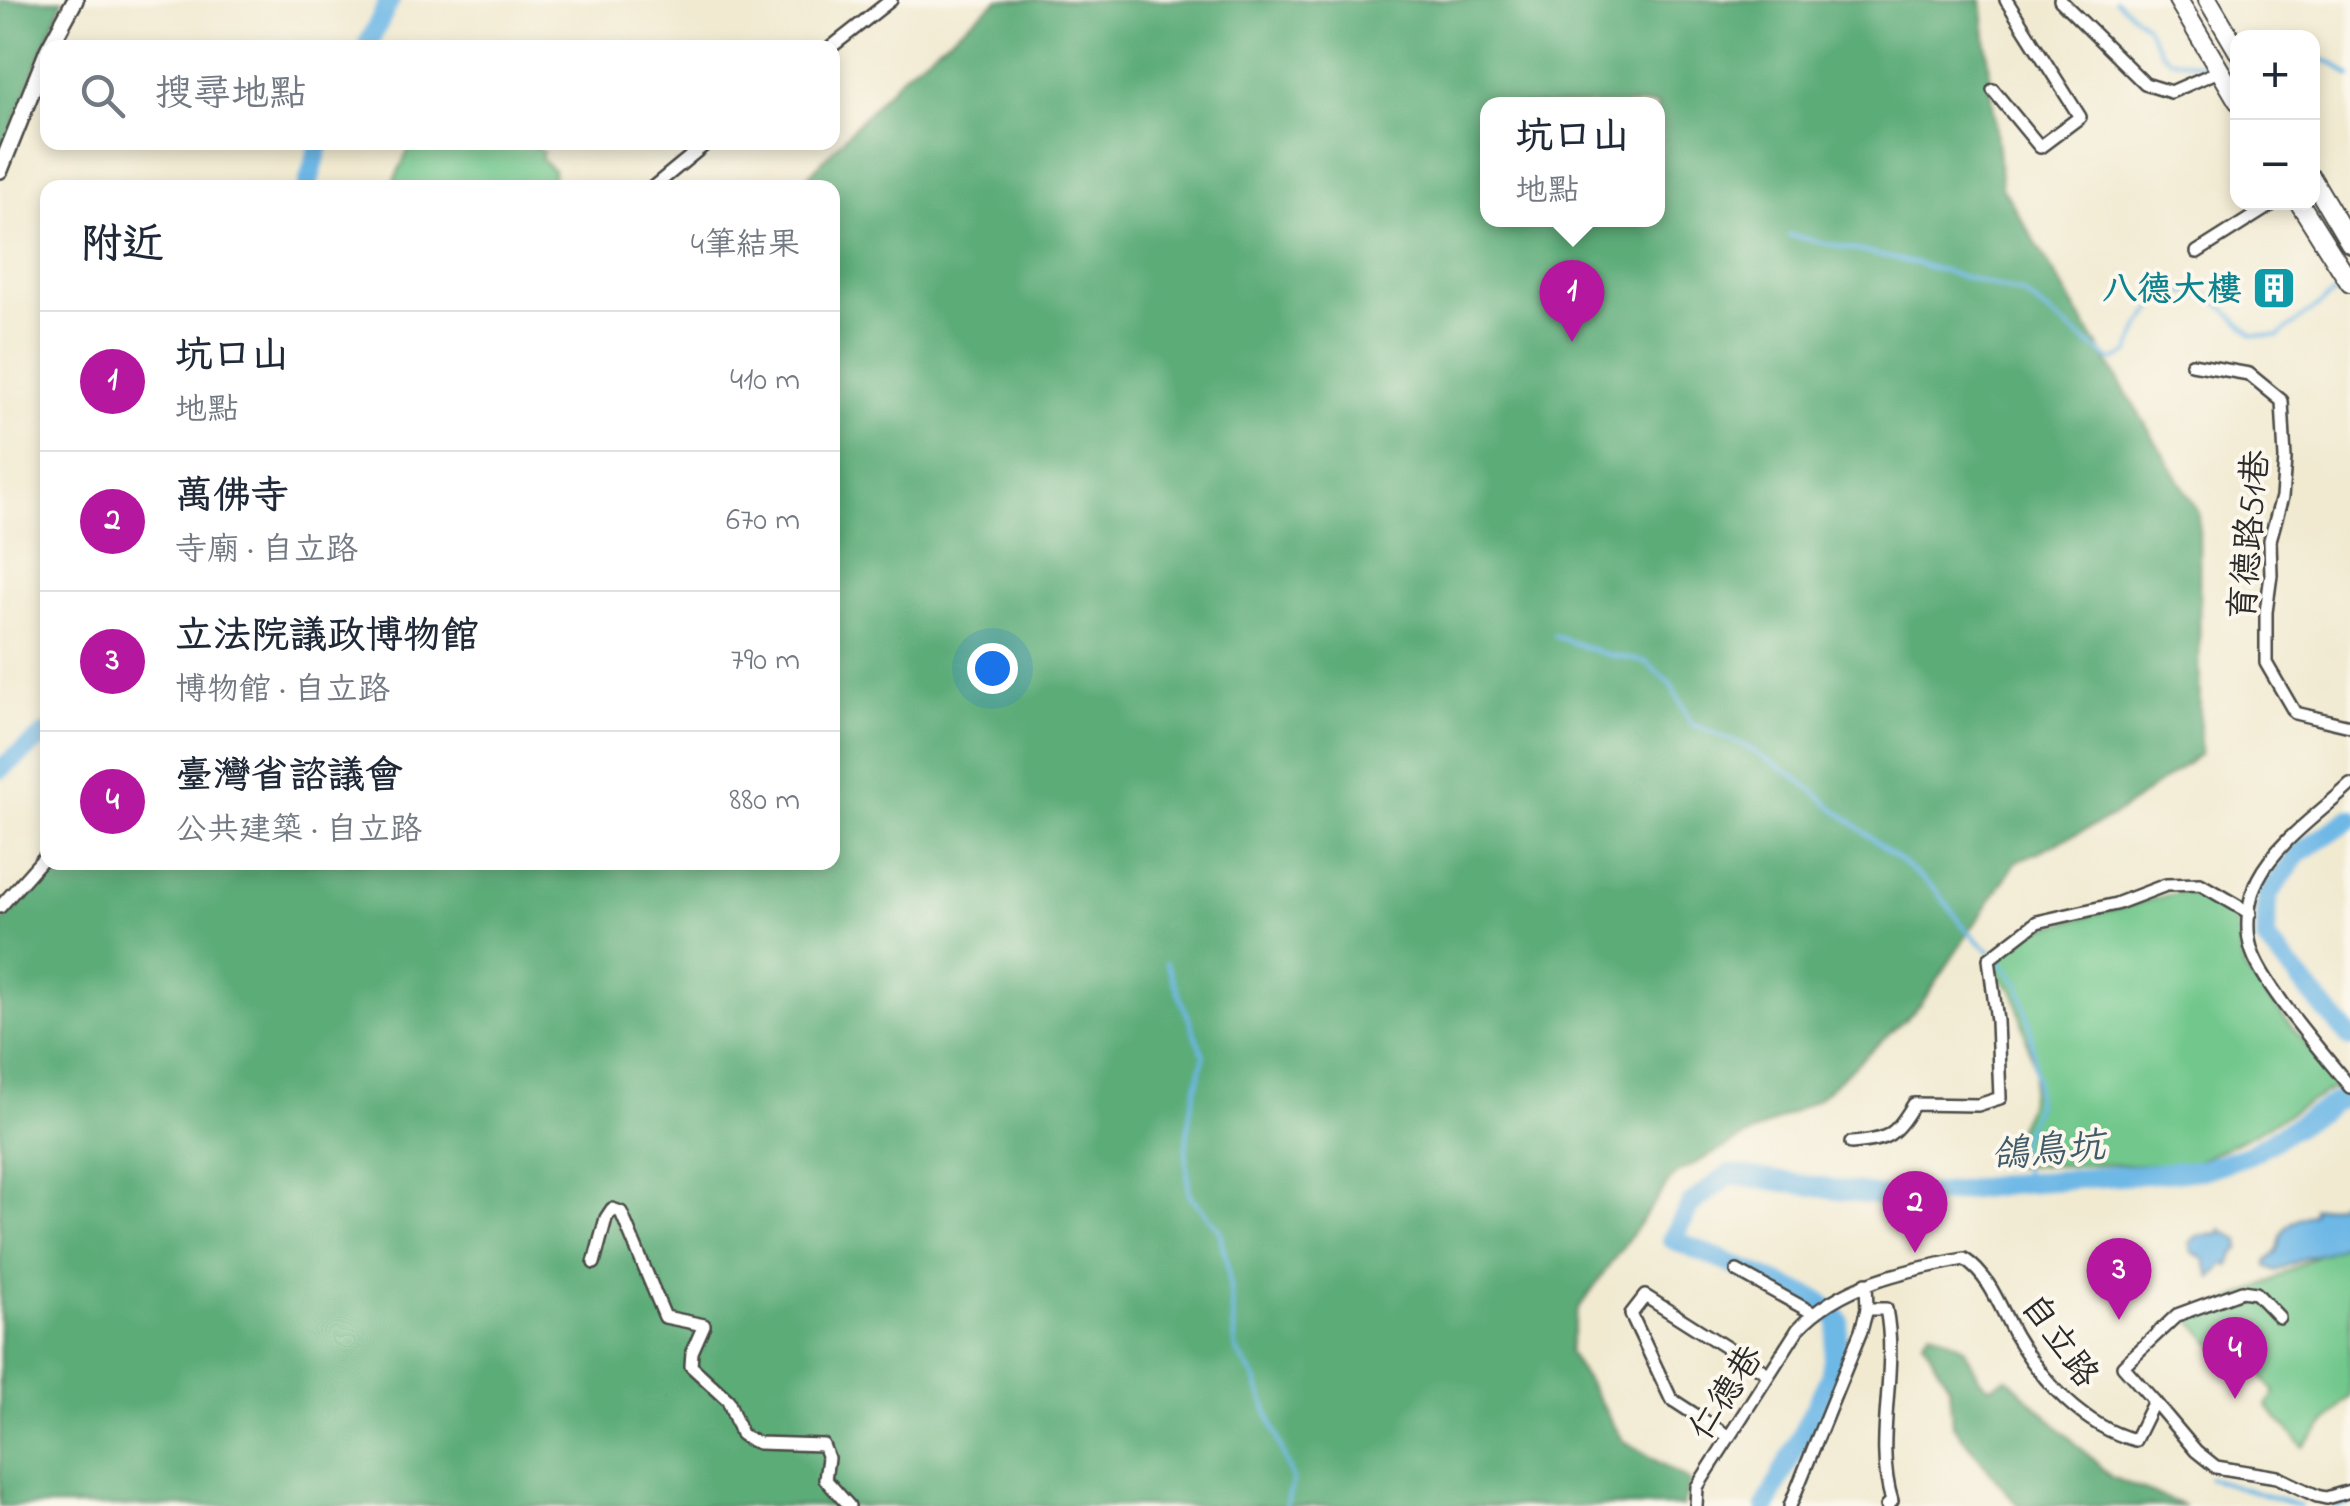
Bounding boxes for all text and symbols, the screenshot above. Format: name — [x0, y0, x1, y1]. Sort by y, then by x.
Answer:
map controls — [2230, 30, 2320, 210]
button: + — [2230, 30, 2320, 120]
search box — [40, 40, 840, 150]
icon: search — [75, 68, 130, 123]
text: 搜尋地點 — [155, 68, 307, 124]
popup — [1480, 97, 1665, 227]
text: 坑口山 — [1515, 111, 1630, 167]
button: − — [2230, 120, 2320, 210]
text: 地點 — [1515, 169, 1580, 216]
text: 附近 — [80, 216, 164, 277]
text: 4筆結果 — [691, 223, 800, 270]
pin: 1 — [1540, 260, 1604, 342]
building icon: 八德大樓 — [2251, 265, 2297, 311]
place label: 八德大樓 — [2102, 266, 2242, 317]
text: 坑口山 — [175, 330, 289, 386]
text: 1 — [107, 358, 118, 405]
text: 410 m — [730, 358, 800, 405]
text: 地點 — [175, 388, 239, 435]
street label: 育德路51巷 — [2219, 448, 2284, 623]
text: 萬佛寺 — [175, 470, 289, 526]
text: 2 — [105, 498, 120, 545]
text: 670 m — [726, 498, 800, 545]
text: 寺廟 · 自立路 — [175, 528, 358, 575]
text: 立法院議政博物館 — [175, 610, 479, 666]
text: 3 — [106, 638, 119, 685]
text: 790 m — [731, 638, 800, 685]
your location — [967, 643, 1018, 694]
text: 博物館 · 自立路 — [175, 668, 390, 715]
text: 臺灣省諮議會 — [175, 750, 403, 806]
text: 4 — [106, 778, 119, 825]
text: 880 m — [729, 778, 800, 825]
text: 公共建築 · 自立路 — [175, 808, 422, 855]
water label: 鴿鳥坑 — [1989, 1120, 2112, 1186]
pin: 2 — [1882, 1170, 1948, 1253]
pin: 3 — [2086, 1238, 2152, 1320]
street label: 自立路 — [2007, 1285, 2110, 1400]
pin: 4 — [2202, 1316, 2268, 1399]
street label: 仁德巷 — [1678, 1336, 1778, 1452]

